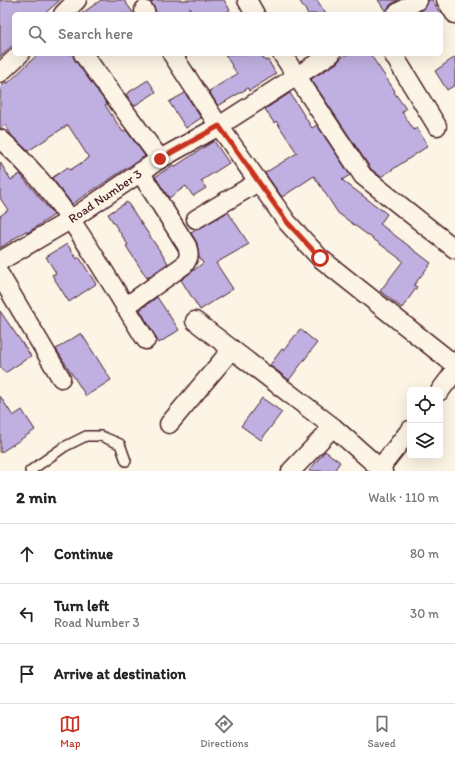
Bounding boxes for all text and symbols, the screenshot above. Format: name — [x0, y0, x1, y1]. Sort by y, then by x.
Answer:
search box — [12, 12, 443, 56]
icon: search — [26, 23, 48, 45]
text: Search here — [58, 25, 133, 43]
route end — [151, 150, 169, 168]
street label: Road Number 3 — [65, 166, 145, 226]
route start — [311, 249, 329, 267]
map controls — [407, 387, 443, 459]
button: locate — [407, 387, 443, 423]
button: layers — [407, 423, 443, 459]
text: 2 min — [16, 487, 56, 507]
text: Walk · 110 m — [368, 490, 439, 505]
icon: ahead — [16, 543, 38, 565]
text: Continue — [54, 545, 113, 563]
text: 80 m — [410, 546, 439, 561]
text: Turn left — [54, 597, 109, 615]
icon: left — [16, 603, 38, 625]
text: 30 m — [410, 606, 439, 621]
text: Road Number 3 — [54, 615, 140, 630]
icon: arrive — [16, 663, 38, 685]
text: Arrive at destination — [54, 665, 186, 683]
tab: Map — [59, 713, 81, 750]
tab: Directions — [200, 713, 249, 750]
tab: Saved — [367, 713, 396, 750]

